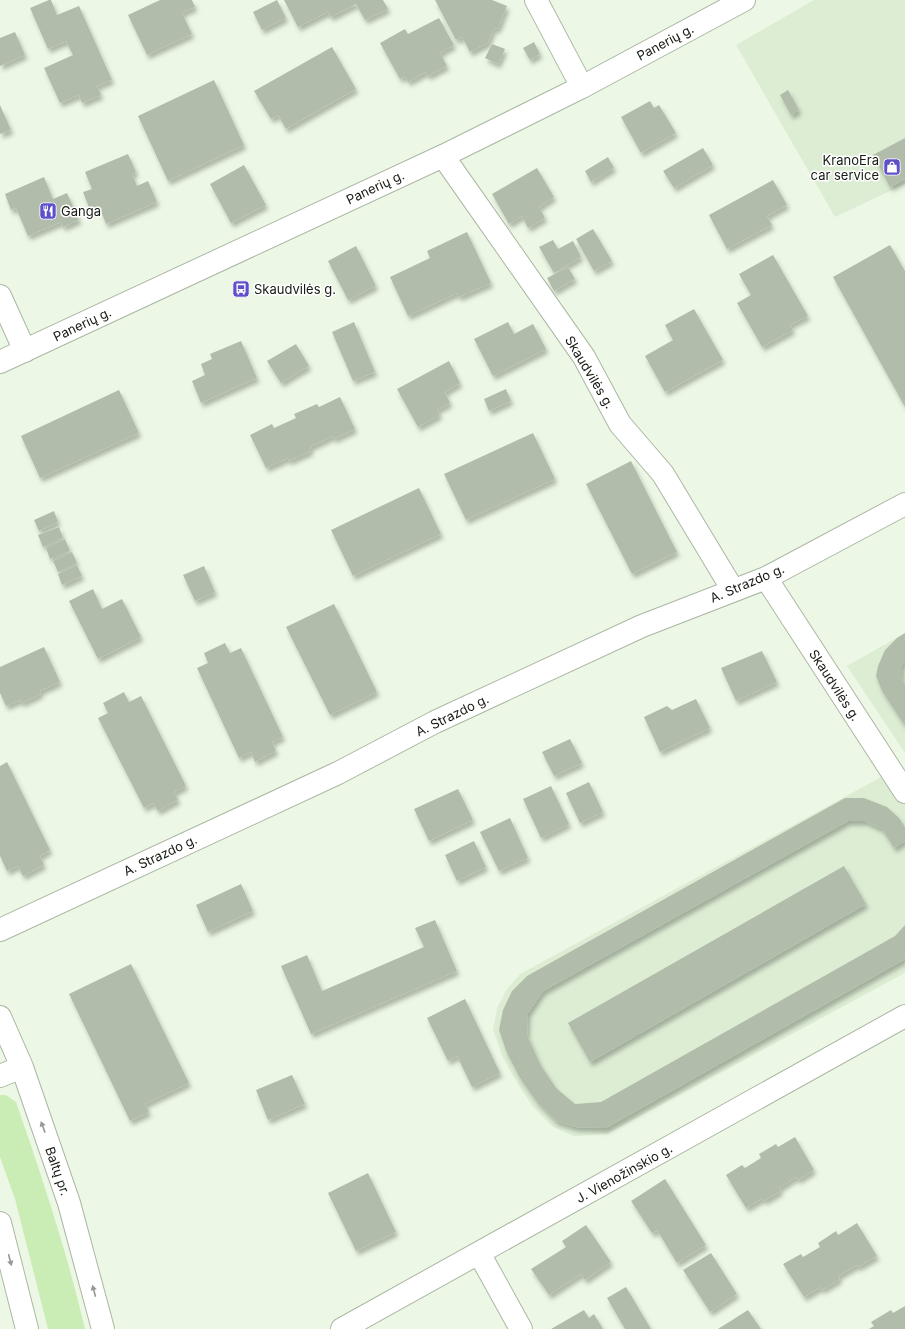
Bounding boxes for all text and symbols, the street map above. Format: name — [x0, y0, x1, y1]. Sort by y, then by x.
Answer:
street label: Panerių g. — [634, 20, 696, 64]
place label: KranoEra car service — [811, 152, 879, 183]
shop icon: KranoEra car service — [882, 157, 902, 177]
street label: Panerių g. — [343, 167, 407, 207]
restaurant icon: Ganga — [38, 201, 58, 221]
place label: Ganga — [61, 203, 101, 219]
bus stop icon: Skaudvilės g. — [231, 279, 251, 299]
place label: Skaudvilės g. — [254, 281, 336, 297]
street label: Panerių g. — [50, 304, 114, 344]
street label: Skaudvilės g. — [562, 333, 618, 411]
street label: A. Strazdo g. — [707, 560, 787, 606]
street label: Skaudvilės g. — [806, 646, 864, 724]
street label: A. Strazdo g. — [413, 690, 491, 740]
street label: A. Strazdo g. — [121, 831, 199, 879]
one-way arrow — [39, 1121, 45, 1133]
street label: J. Vienožinskio g. — [573, 1140, 675, 1206]
street label: Baltų pr. — [42, 1145, 74, 1197]
one-way arrow — [7, 1254, 13, 1267]
one-way arrow — [90, 1285, 96, 1298]

